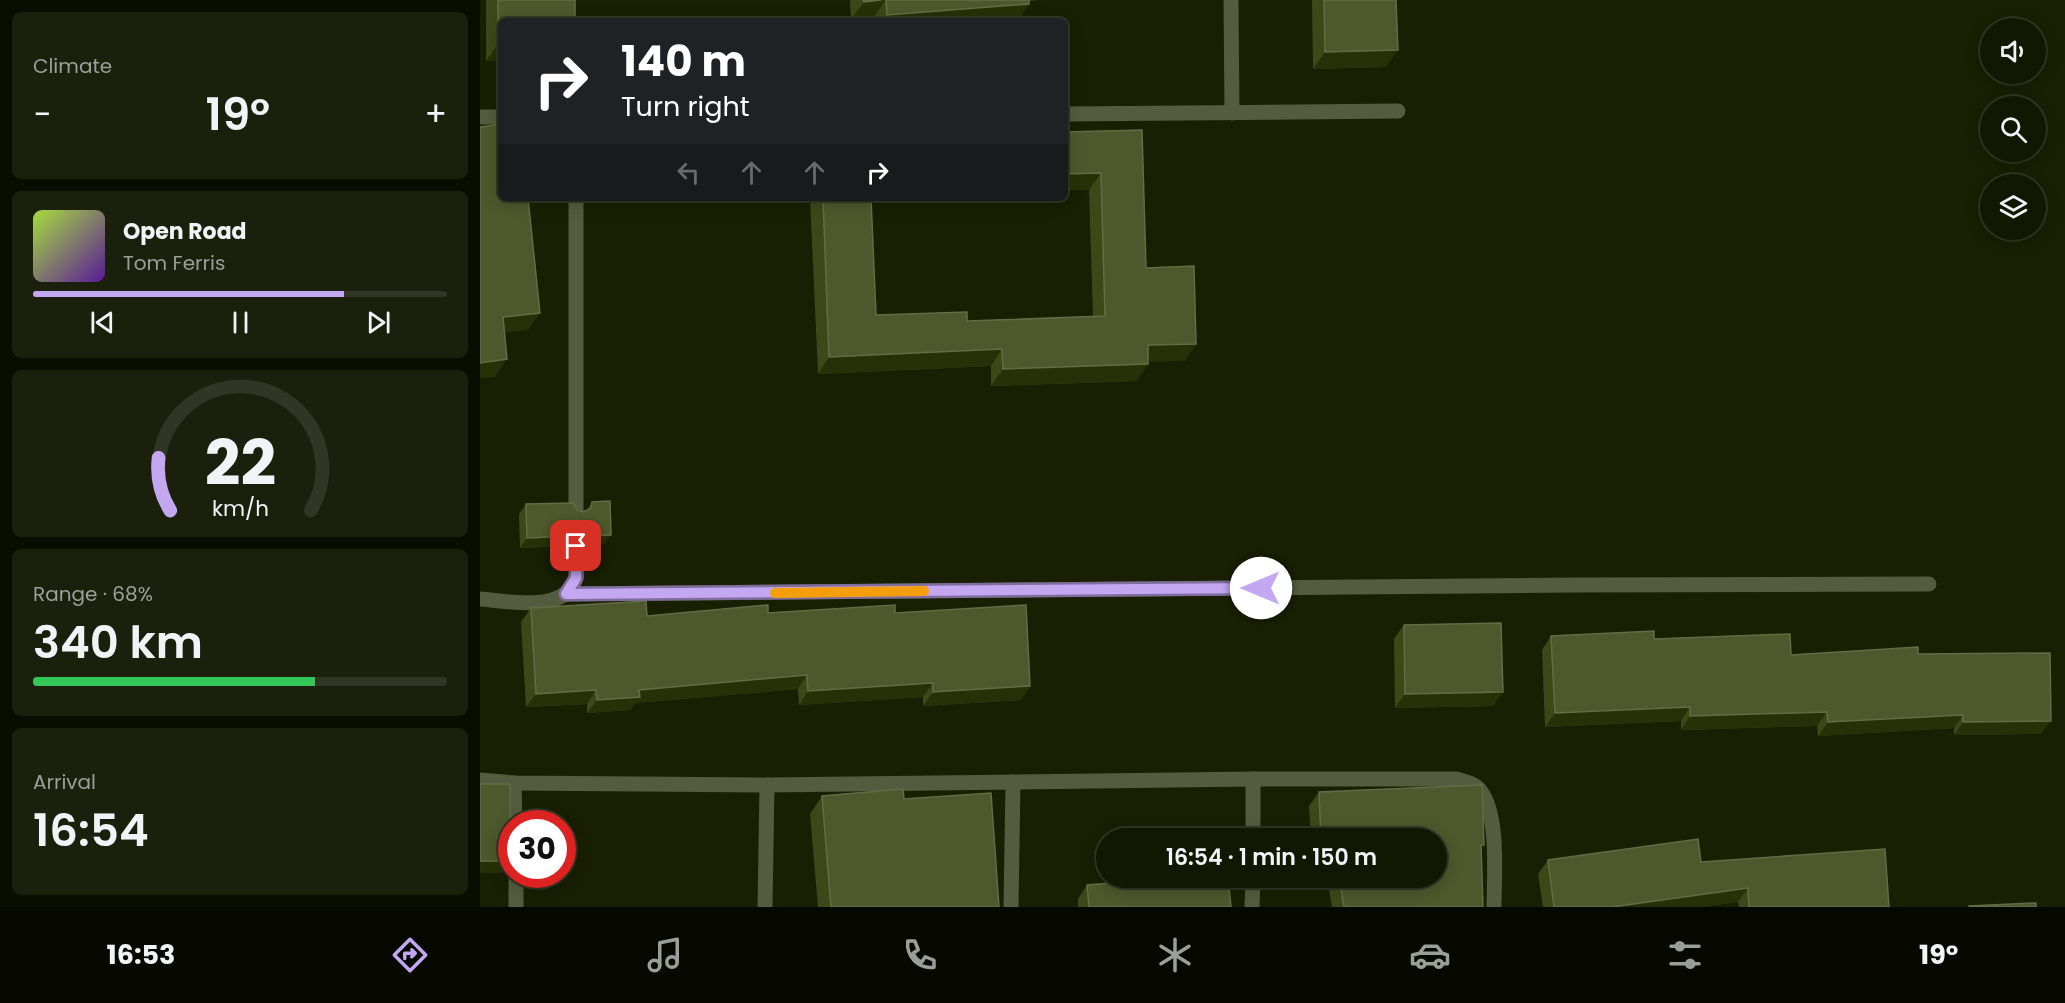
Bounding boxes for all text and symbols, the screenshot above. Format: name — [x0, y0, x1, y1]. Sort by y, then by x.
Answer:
map controls — [1980, 18, 2046, 240]
button: sound — [1980, 18, 2046, 84]
text: 140 m — [621, 32, 746, 91]
icon: right — [522, 42, 600, 120]
text: Climate — [33, 52, 112, 80]
text: 19° — [206, 83, 270, 146]
text: Turn right — [621, 88, 750, 125]
text: − — [33, 91, 51, 138]
text: + — [424, 91, 447, 138]
button: search — [1980, 96, 2046, 162]
icon: left — [672, 156, 705, 189]
icon: ahead — [735, 156, 768, 189]
icon: ahead — [798, 156, 831, 189]
icon: right — [861, 156, 894, 189]
button: layers — [1980, 174, 2046, 240]
text: Open Road — [123, 216, 247, 247]
text: Tom Ferris — [123, 249, 225, 277]
icon: previous — [86, 306, 119, 339]
icon: pause — [224, 306, 257, 339]
icon: next — [362, 306, 395, 339]
text: 22 — [204, 419, 276, 507]
text: km/h — [211, 493, 269, 524]
pin — [550, 520, 601, 571]
icon: arrive — [559, 529, 592, 562]
position arrow — [1229, 556, 1293, 620]
text: Range · 68% — [33, 580, 153, 608]
text: 340 km — [33, 611, 203, 674]
text: Arrival — [33, 768, 96, 796]
text: 16:54 — [33, 799, 149, 862]
speed limit sign: 30 — [498, 810, 576, 888]
text: 16:54 · 1 min · 150 m — [1166, 842, 1377, 873]
icon: directions — [389, 934, 431, 976]
icon: music — [644, 934, 686, 976]
icon: phone — [899, 934, 941, 976]
icon: climate — [1154, 934, 1196, 976]
icon: car — [1409, 934, 1451, 976]
icon: filters — [1664, 934, 1706, 976]
text: 16:53 — [107, 936, 175, 973]
text: 19° — [1919, 936, 1958, 973]

